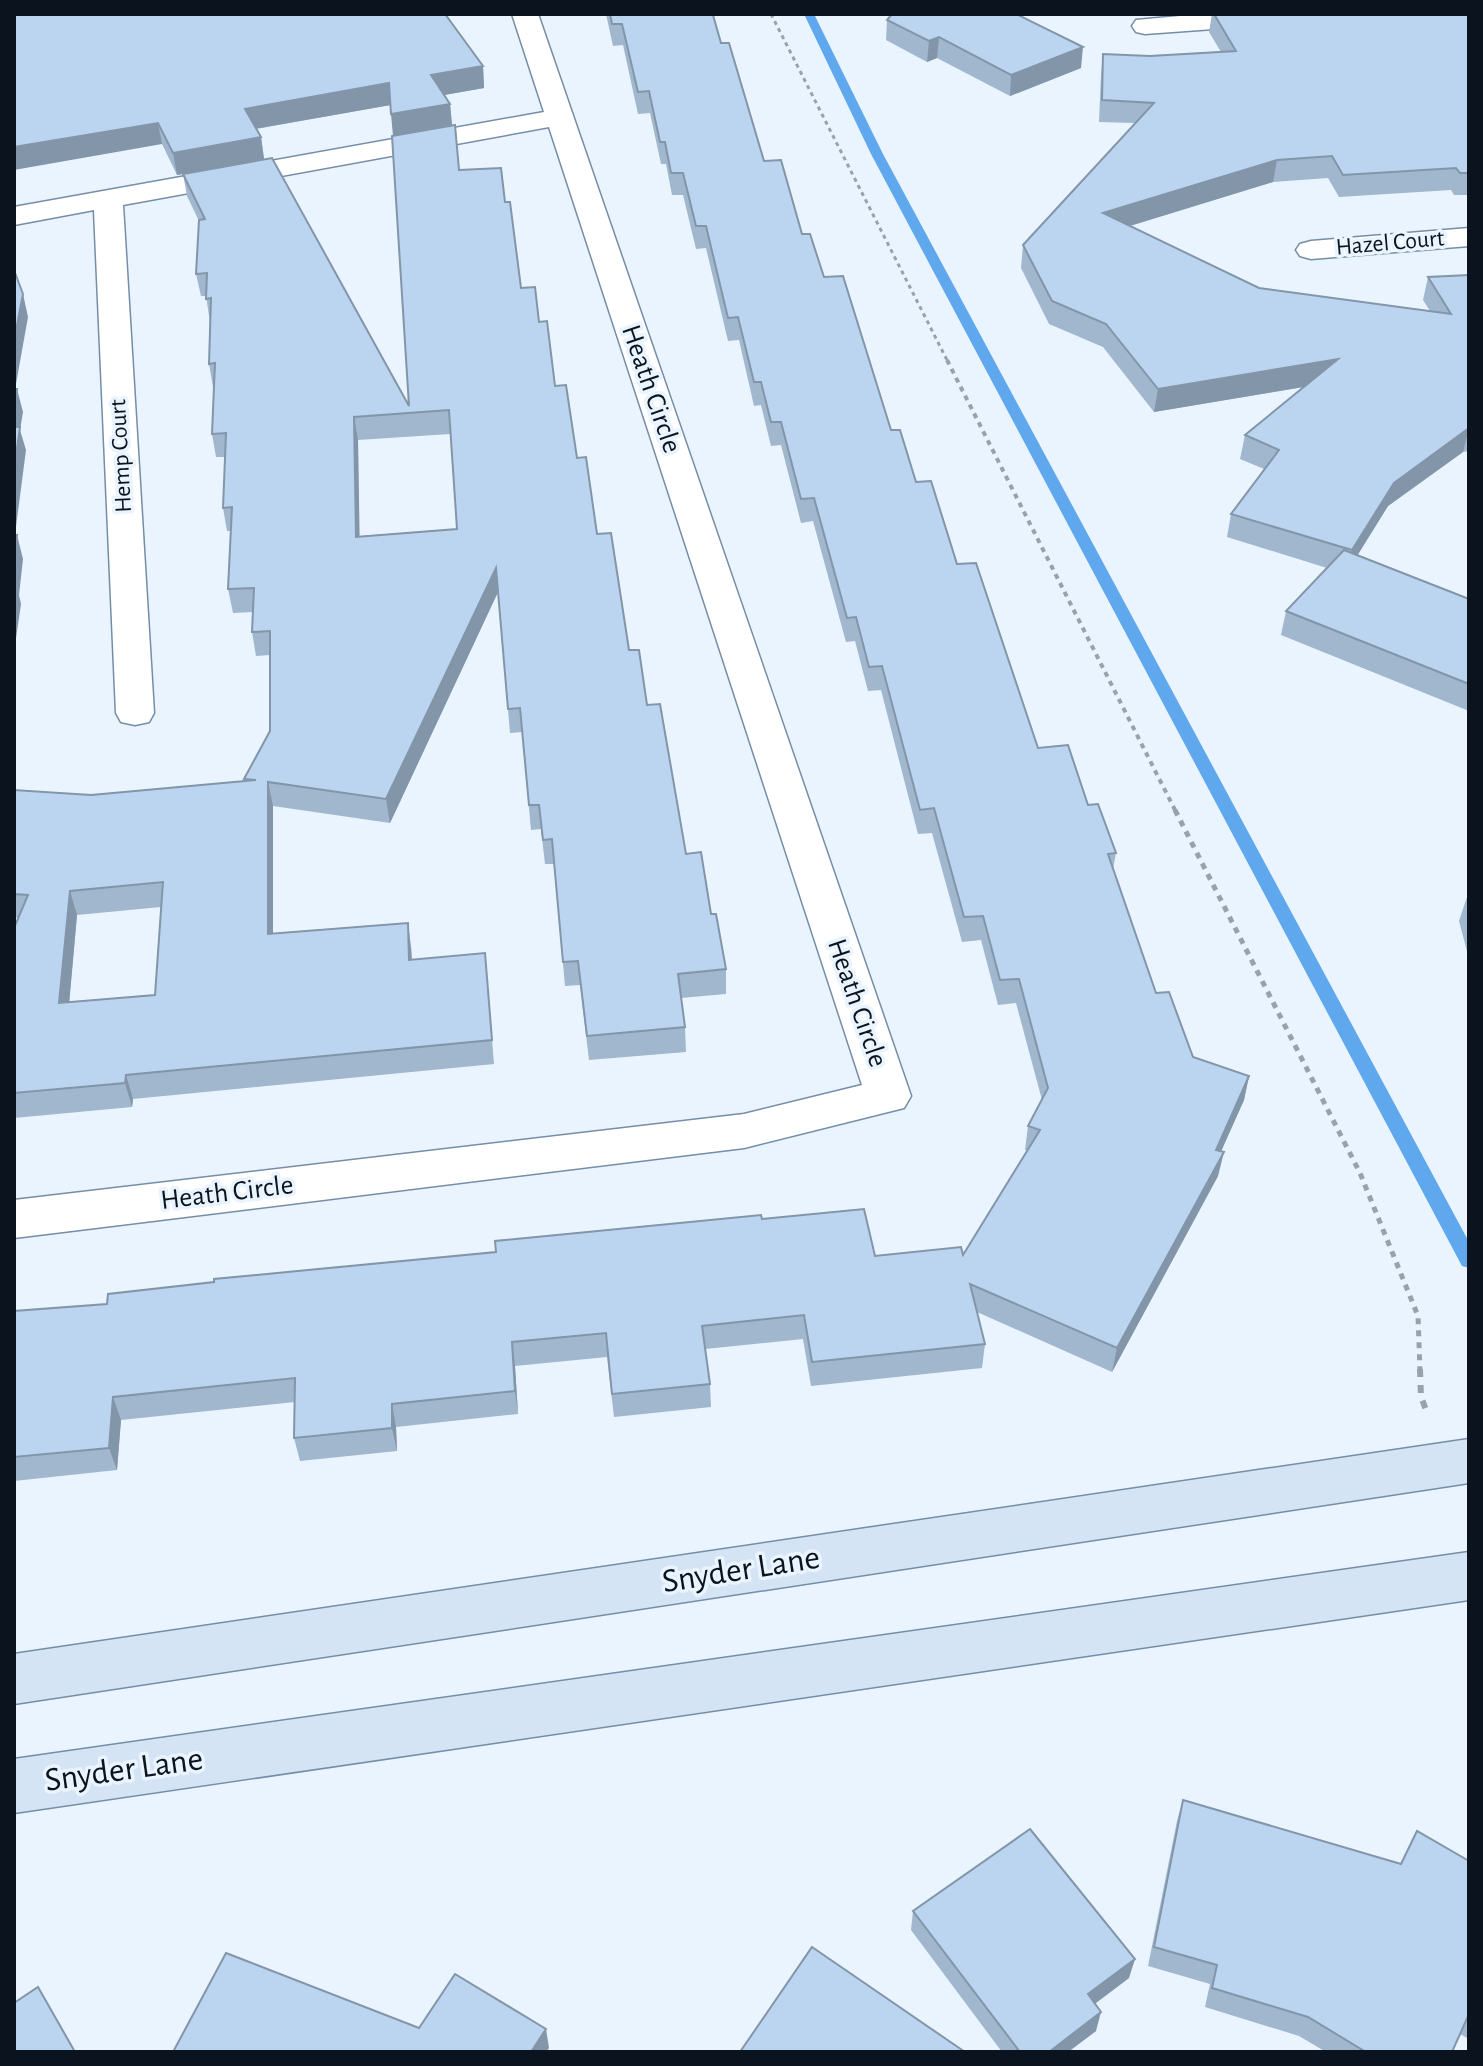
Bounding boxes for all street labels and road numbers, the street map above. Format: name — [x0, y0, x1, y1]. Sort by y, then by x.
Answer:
street label: Hazel Court — [1335, 226, 1446, 260]
street label: Heath Circle — [616, 321, 686, 457]
street label: Hemp Court — [106, 398, 136, 513]
street label: Heath Circle — [822, 935, 892, 1071]
street label: Heath Circle — [159, 1171, 295, 1215]
street label: Snyder Lane — [660, 1541, 822, 1599]
street label: Snyder Lane — [43, 1742, 205, 1798]

